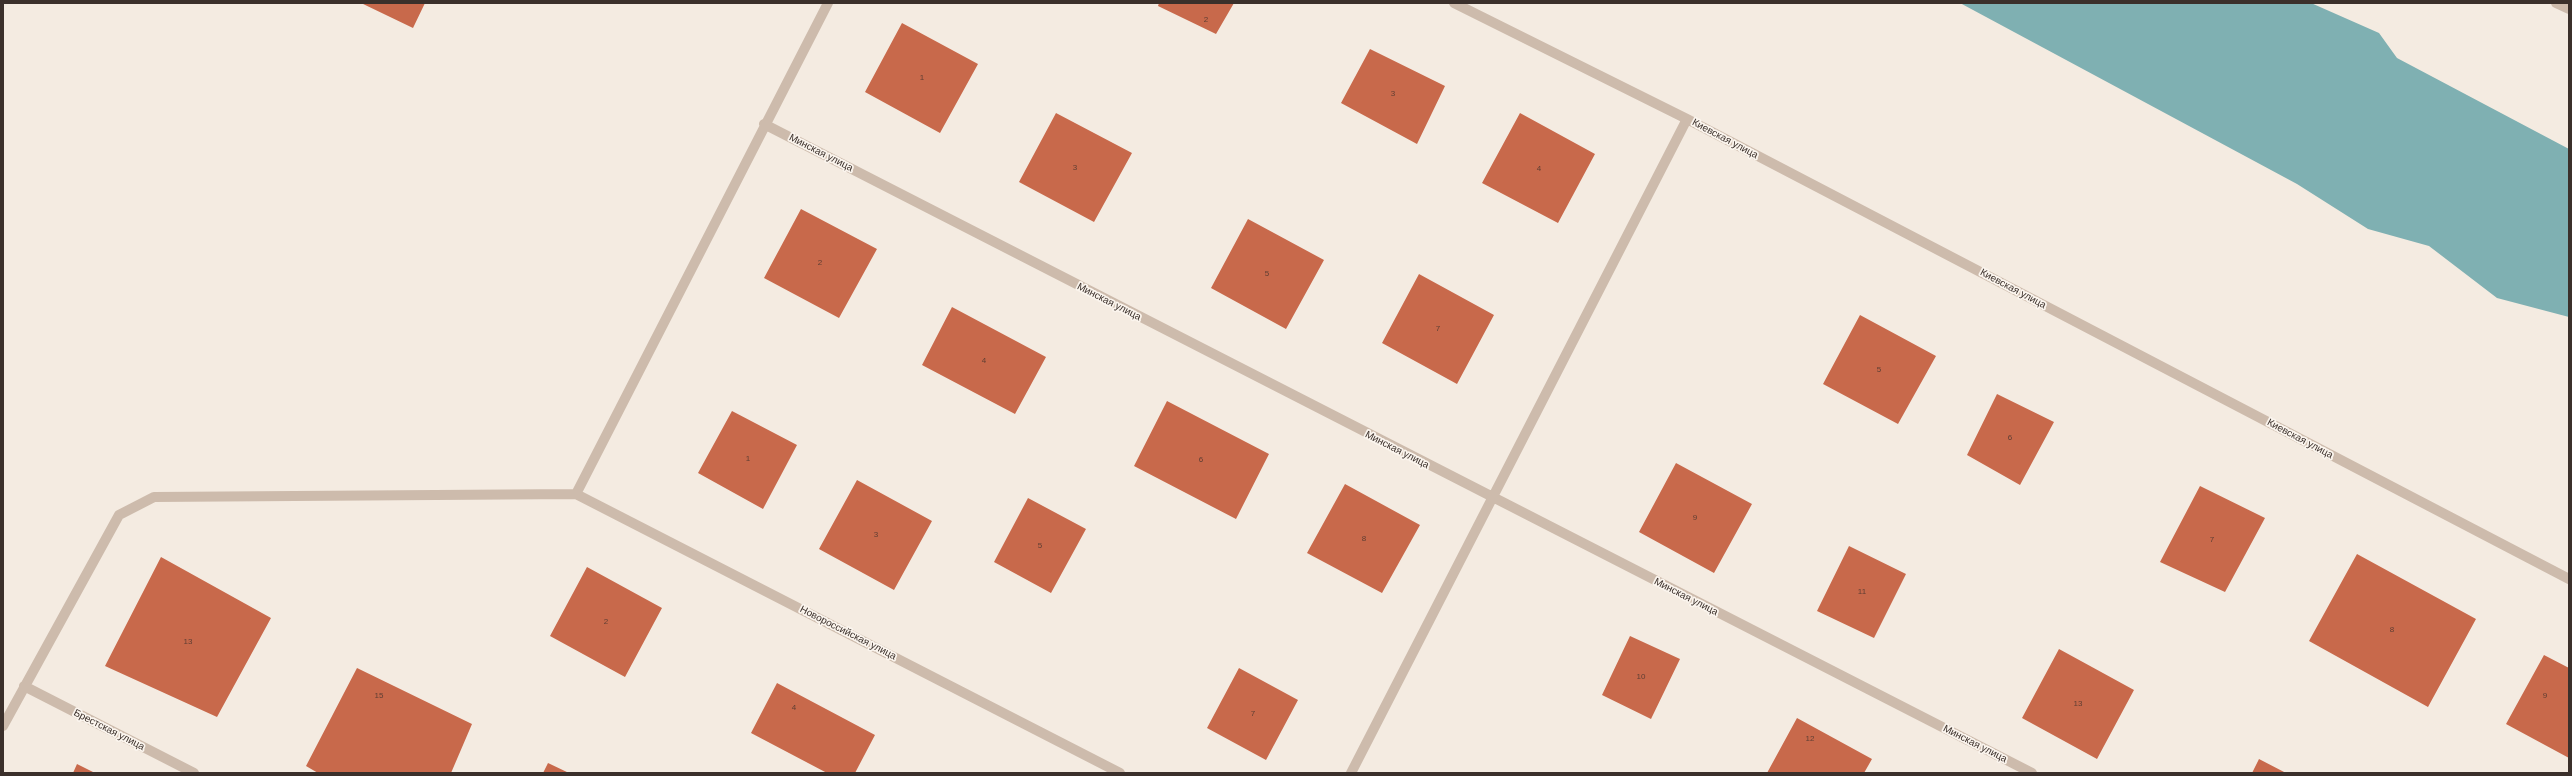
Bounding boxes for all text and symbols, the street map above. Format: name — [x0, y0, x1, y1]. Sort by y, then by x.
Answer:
house number: 2 — [1204, 15, 1208, 25]
house number: 1 — [920, 73, 924, 83]
house number: 3 — [1391, 89, 1395, 99]
street label: Киевская улица — [1690, 117, 1760, 161]
street label: Минская улица — [787, 132, 855, 174]
house number: 3 — [1073, 163, 1077, 173]
house number: 4 — [1537, 164, 1541, 174]
house number: 2 — [818, 258, 822, 268]
street label: Киевская улица — [1978, 267, 2048, 311]
house number: 5 — [1265, 269, 1269, 279]
street label: Минская улица — [1075, 281, 1143, 323]
house number: 7 — [1436, 324, 1440, 334]
house number: 4 — [982, 356, 986, 366]
house number: 5 — [1877, 365, 1881, 375]
street label: Киевская улица — [2265, 417, 2335, 461]
street label: Минская улица — [1363, 429, 1431, 471]
house number: 6 — [2008, 433, 2012, 443]
house number: 1 — [746, 454, 750, 464]
house number: 6 — [1199, 455, 1203, 465]
house number: 9 — [1693, 513, 1697, 523]
house number: 3 — [874, 530, 878, 540]
house number: 8 — [1362, 534, 1366, 544]
house number: 7 — [2210, 535, 2214, 545]
house number: 5 — [1038, 541, 1042, 551]
street label: Минская улица — [1652, 576, 1720, 618]
house number: 11 — [1858, 587, 1866, 597]
street label: Новороссийская улица — [798, 603, 898, 663]
house number: 2 — [604, 617, 608, 627]
house number: 8 — [2390, 625, 2394, 635]
house number: 13 — [184, 637, 192, 647]
house number: 10 — [1637, 672, 1645, 682]
house number: 15 — [375, 691, 383, 701]
house number: 9 — [2543, 691, 2547, 701]
house number: 13 — [2074, 699, 2082, 709]
house number: 4 — [792, 703, 796, 713]
street label: Брестская улица — [72, 707, 146, 753]
house number: 7 — [1251, 709, 1255, 719]
street label: Минская улица — [1941, 723, 2009, 765]
house number: 12 — [1806, 734, 1814, 744]

